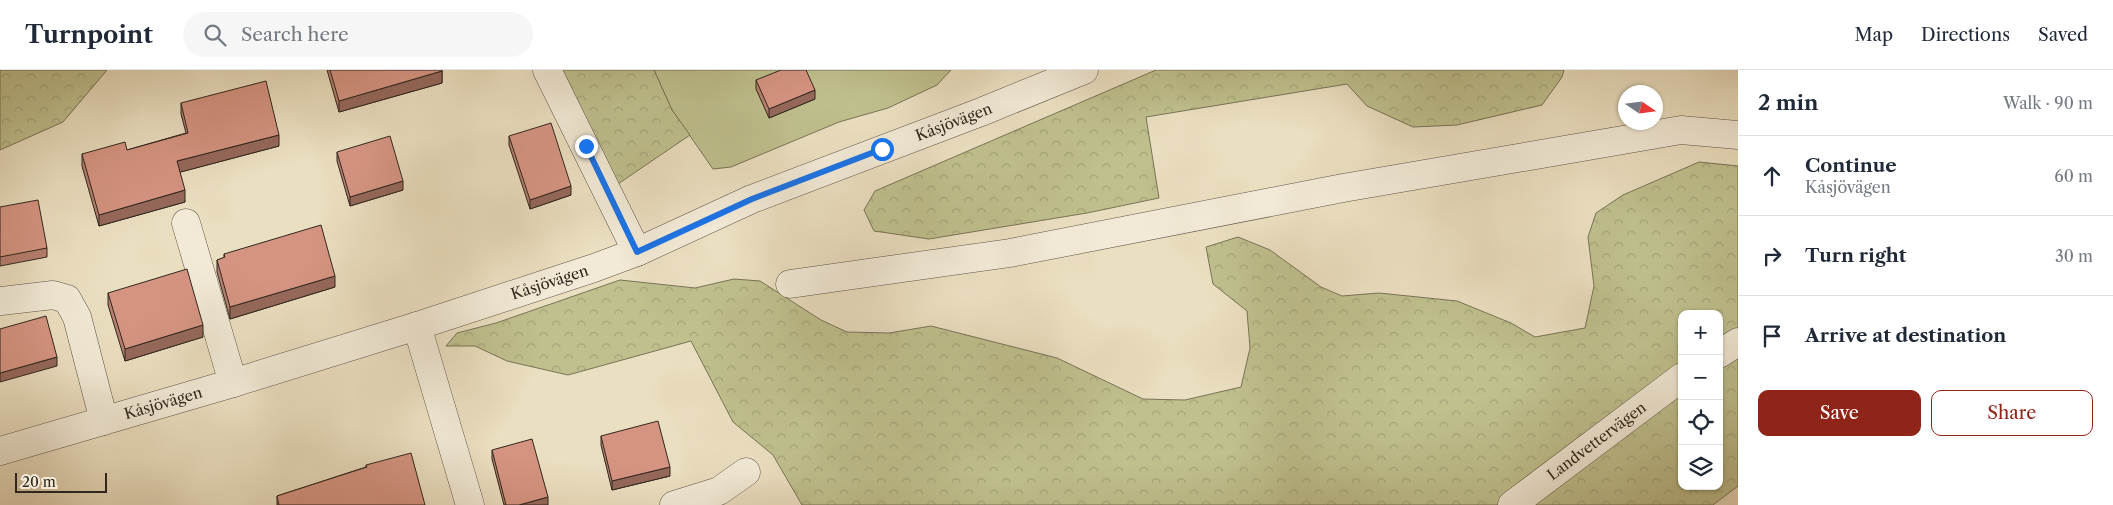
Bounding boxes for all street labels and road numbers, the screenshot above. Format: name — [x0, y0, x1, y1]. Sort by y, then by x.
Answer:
street label: Kåsjövägen — [913, 98, 995, 145]
street label: Kåsjövägen — [508, 260, 591, 304]
street label: Kåsjövägen — [122, 382, 205, 423]
street label: Landvettervägen — [1543, 397, 1650, 484]

